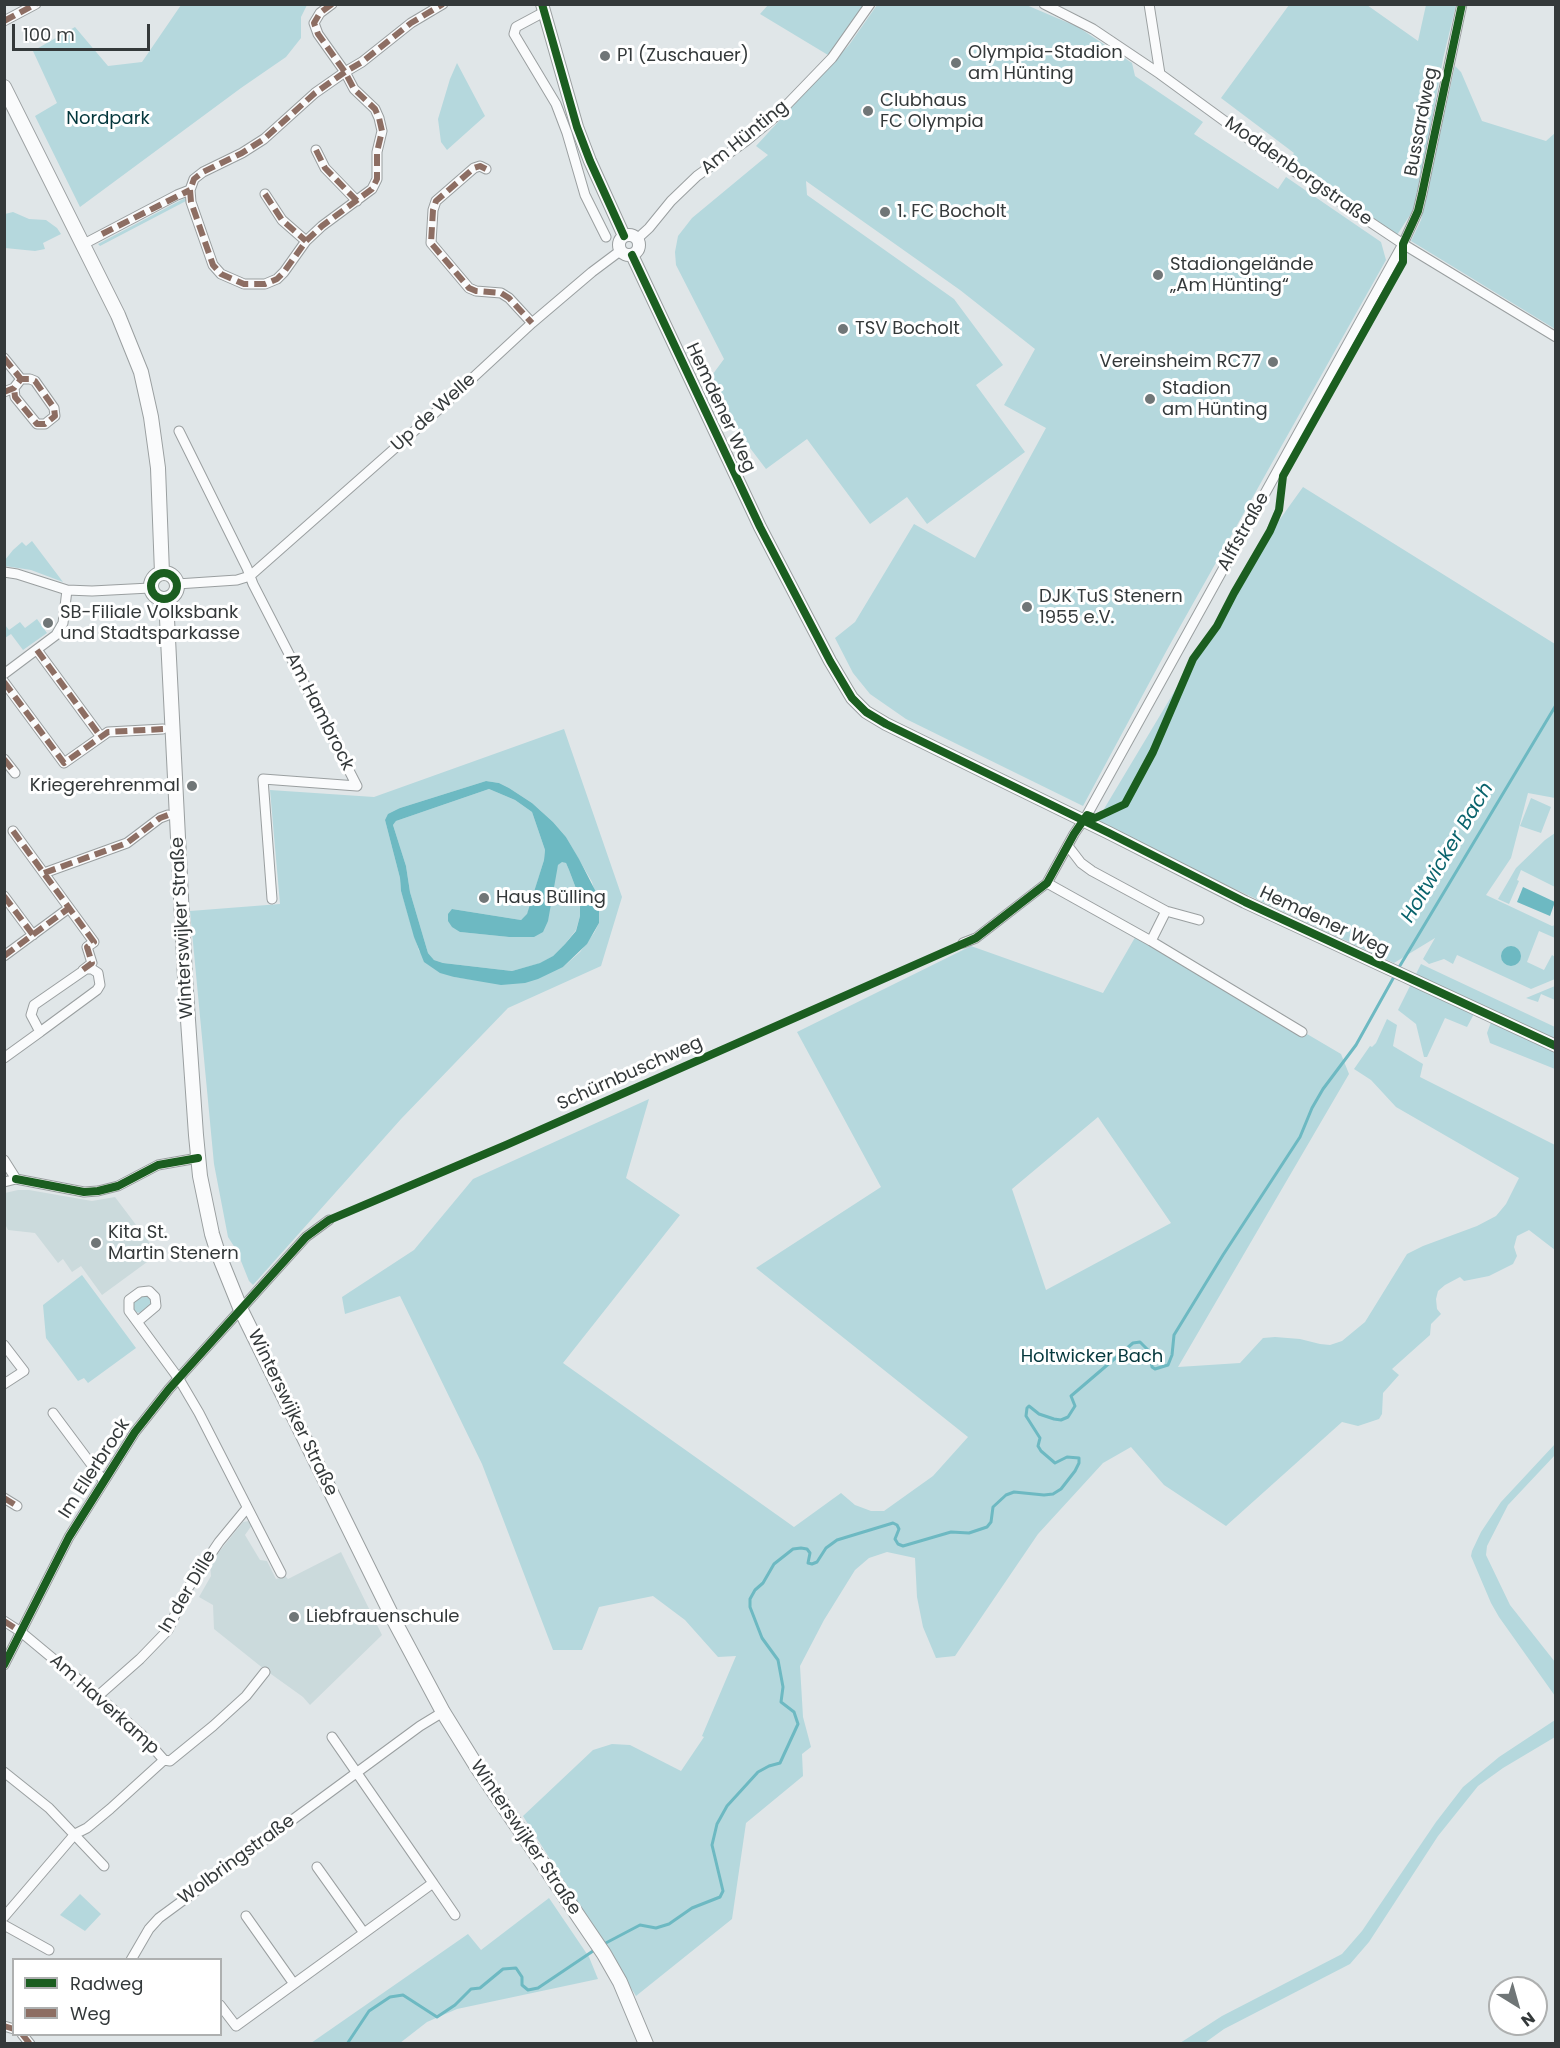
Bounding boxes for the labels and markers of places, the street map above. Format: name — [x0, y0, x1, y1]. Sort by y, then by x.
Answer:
place label: Olympia-Stadion am Hünting — [968, 42, 1123, 84]
place label: P1 (Zuschauer) — [617, 45, 749, 67]
marker: P1 (Zuschauer) — [598, 49, 612, 63]
marker: Olympia-Stadion am Hünting — [949, 56, 963, 70]
place label: Clubhaus FC Olympia — [880, 90, 984, 132]
marker: Clubhaus FC Olympia — [861, 104, 875, 118]
place label: 1. FC Bocholt — [897, 201, 1007, 223]
marker: 1. FC Bocholt — [878, 205, 892, 219]
place label: Stadiongelände „Am Hünting“ — [1170, 254, 1314, 296]
marker: Stadiongelände „Am Hünting“ — [1151, 268, 1165, 282]
place label: TSV Bocholt — [855, 318, 960, 340]
marker: TSV Bocholt — [836, 322, 850, 336]
place label: Vereinsheim RC77 — [1100, 351, 1261, 373]
marker: Vereinsheim RC77 — [1266, 355, 1280, 369]
place label: Stadion am Hünting — [1162, 378, 1268, 420]
marker: Stadion am Hünting — [1143, 392, 1157, 406]
place label: DJK TuS Stenern 1955 e.V. — [1039, 586, 1183, 628]
marker: DJK TuS Stenern 1955 e.V. — [1020, 600, 1034, 614]
place label: SB-Filiale Volksbank und Stadtsparkasse — [60, 602, 240, 644]
marker: SB-Filiale Volksbank und Stadtsparkasse — [41, 616, 55, 630]
place label: Kriegerehrenmal — [30, 775, 180, 797]
marker: Kriegerehrenmal — [185, 779, 199, 793]
place label: Haus Bülling — [496, 887, 606, 909]
marker: Haus Bülling — [477, 891, 491, 905]
place label: Kita St. Martin Stenern — [108, 1222, 239, 1264]
marker: Kita St. Martin Stenern — [89, 1236, 103, 1250]
place label: Liebfrauenschule — [306, 1606, 459, 1628]
marker: Liebfrauenschule — [287, 1610, 301, 1624]

